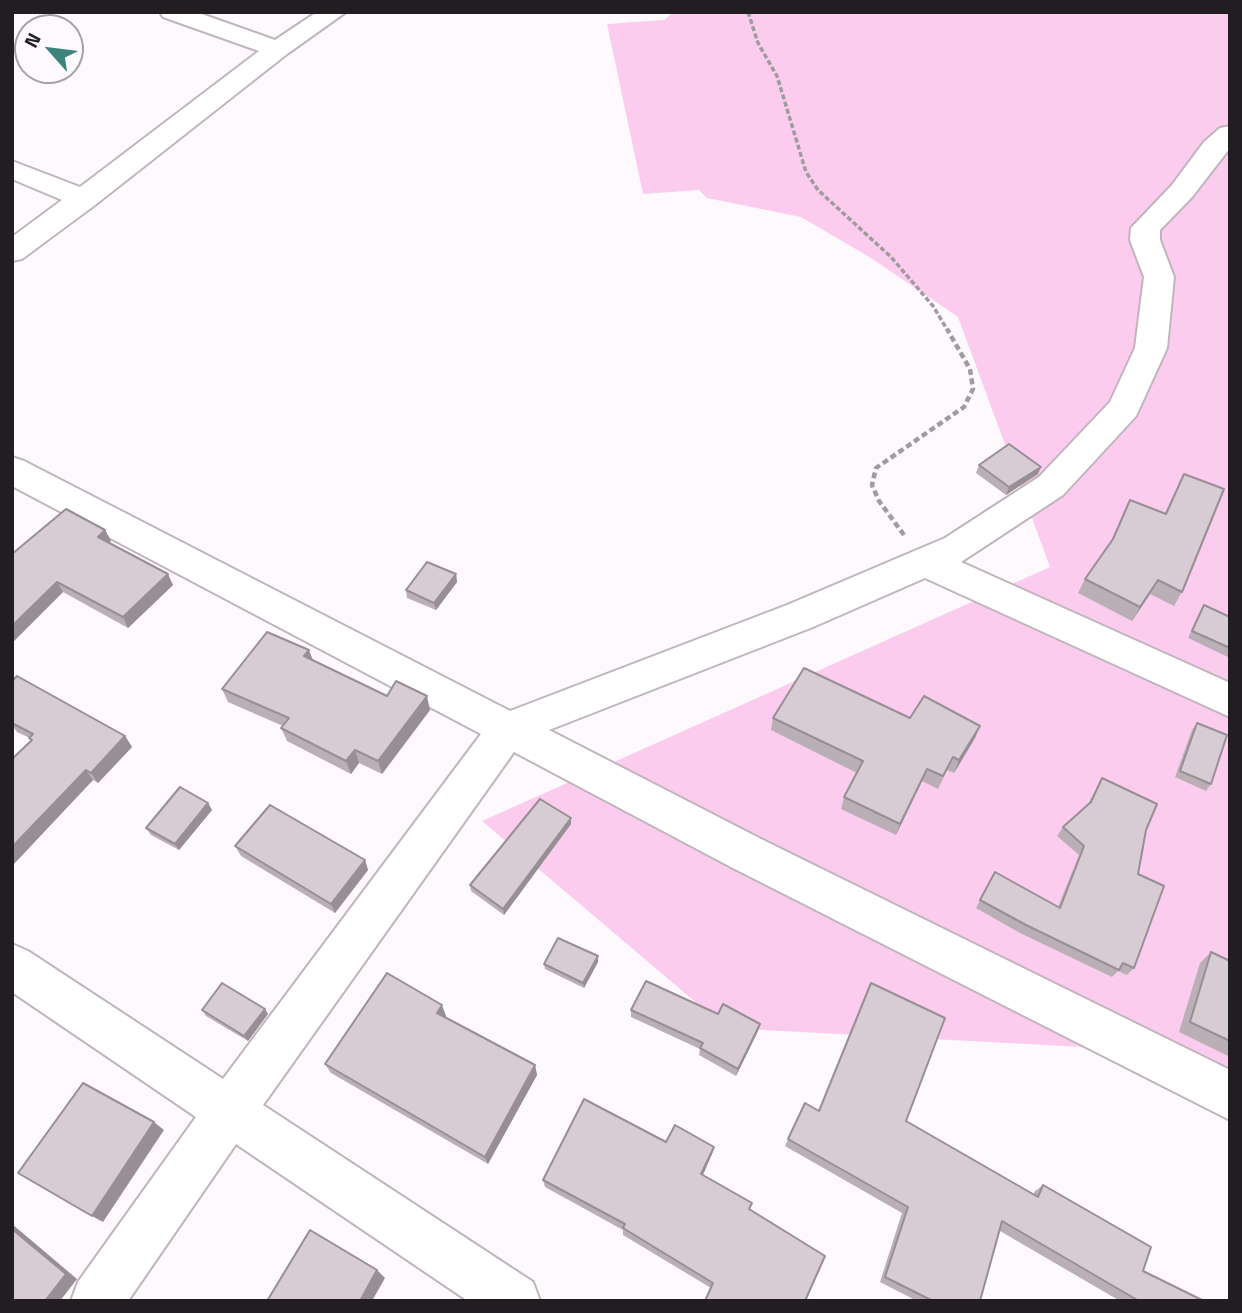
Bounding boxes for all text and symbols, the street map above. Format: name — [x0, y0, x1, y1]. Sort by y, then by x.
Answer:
north arrow — [14, 14, 84, 84]
text: N — [16, 27, 48, 52]

